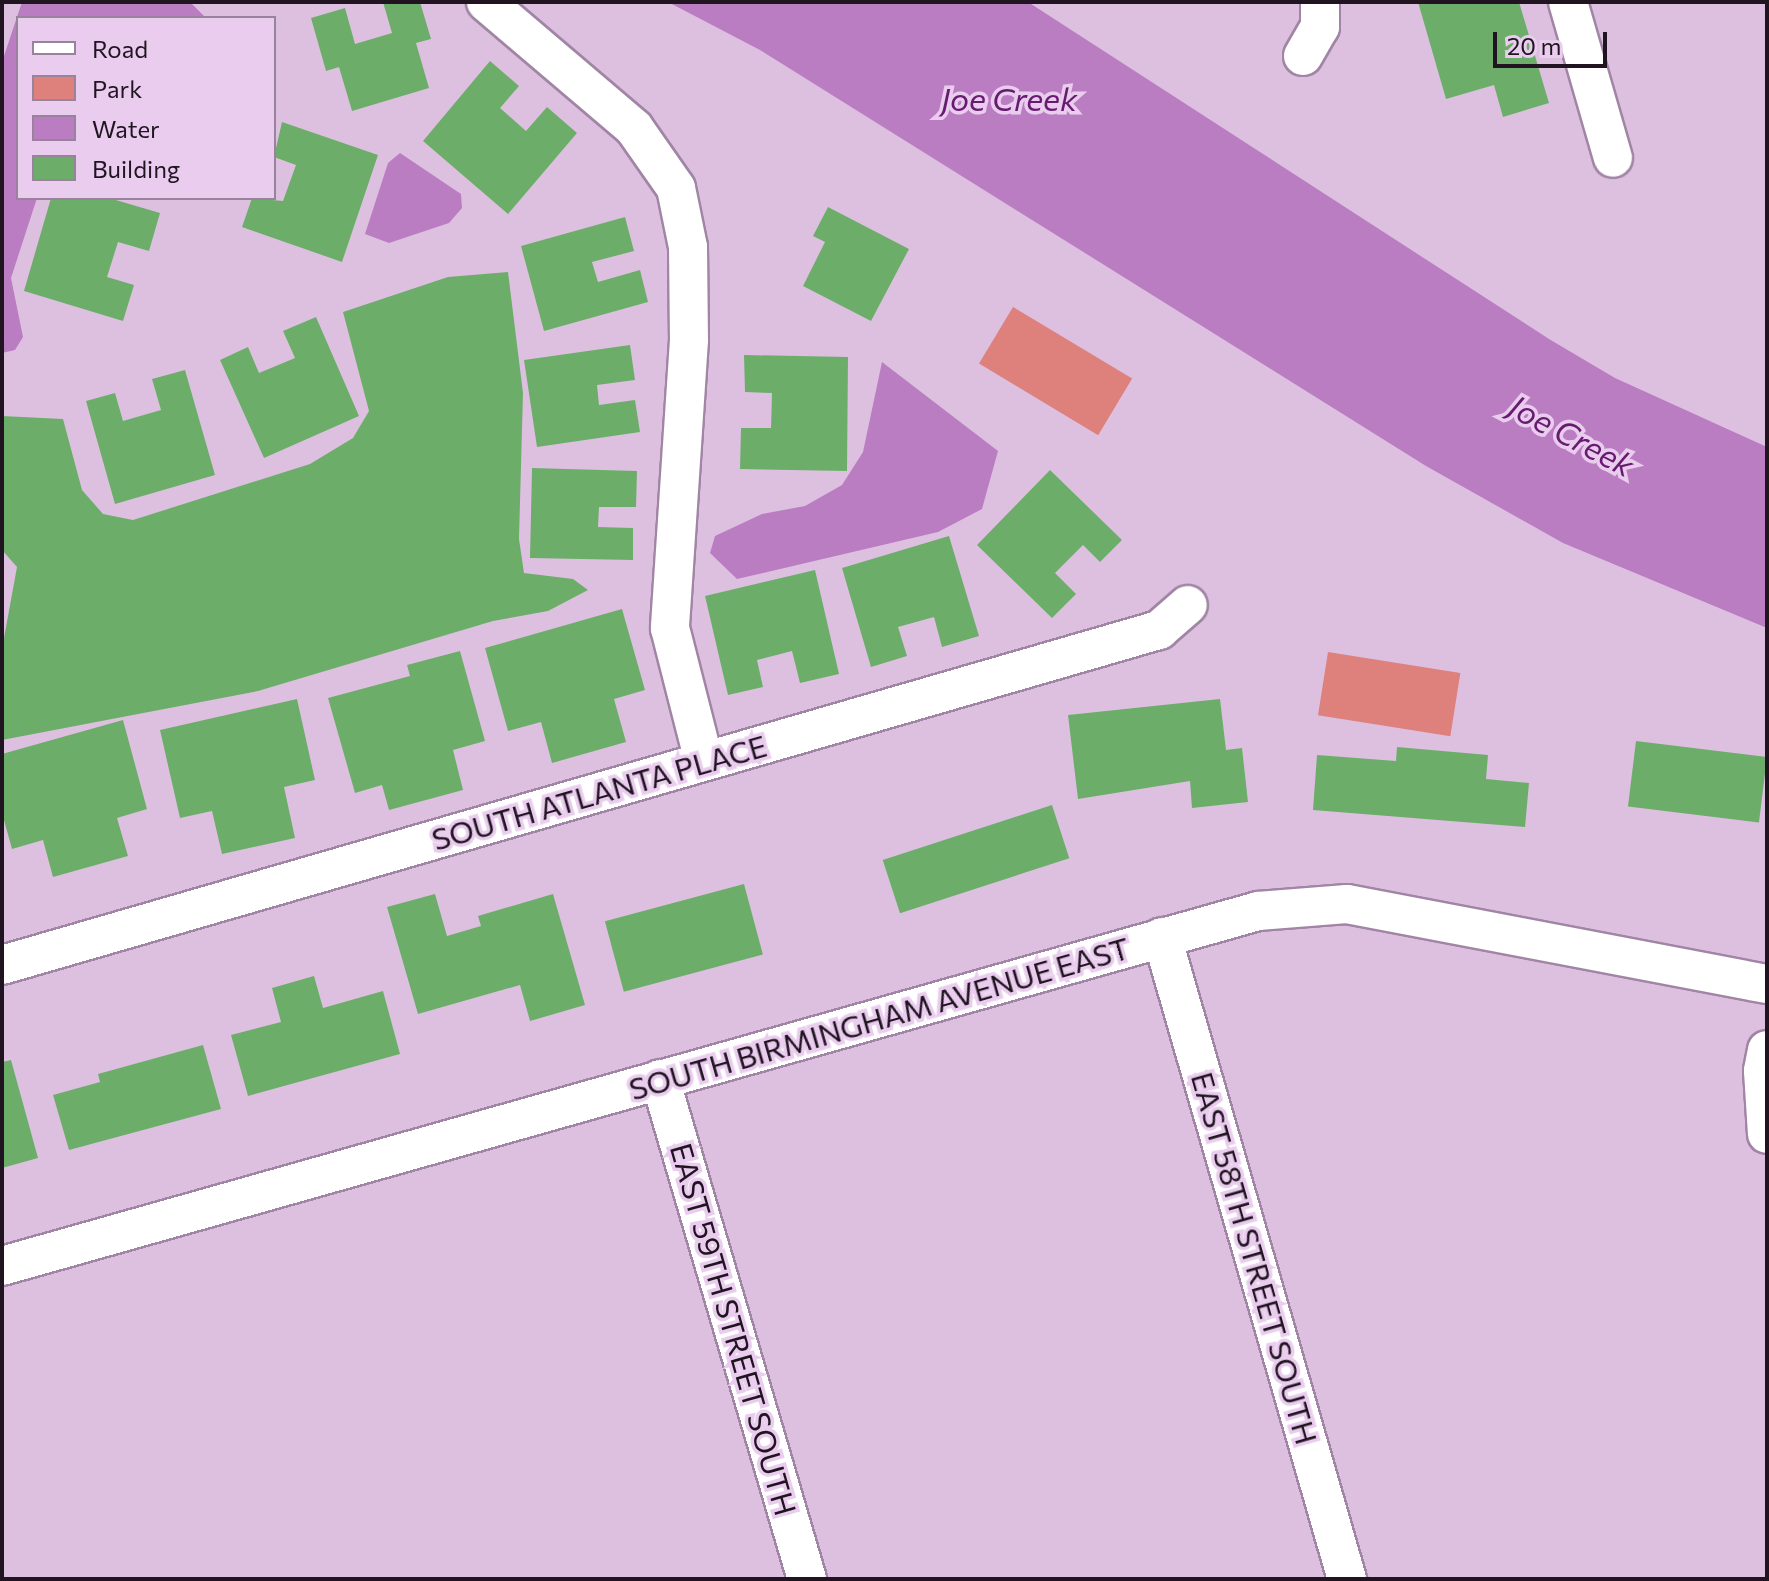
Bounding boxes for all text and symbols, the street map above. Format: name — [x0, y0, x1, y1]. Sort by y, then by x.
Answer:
legend — [16, 16, 276, 200]
scale bar — [1497, 16, 1611, 66]
text: 20 m — [1507, 31, 1561, 60]
text: Road — [92, 34, 148, 63]
text: Park — [92, 74, 142, 103]
water label: Joe Creek — [941, 79, 1077, 117]
text: Water — [92, 114, 160, 143]
text: Building — [92, 154, 180, 183]
water label: Joe Creek — [1503, 386, 1641, 484]
street label: SOUTH ATLANTA PLACE — [428, 727, 770, 857]
street label: SOUTH BIRMINGHAM AVENUE EAST — [625, 929, 1133, 1107]
street label: EAST 58TH STREET SOUTH — [1185, 1068, 1325, 1448]
street label: EAST 59TH STREET SOUTH — [664, 1139, 804, 1519]

